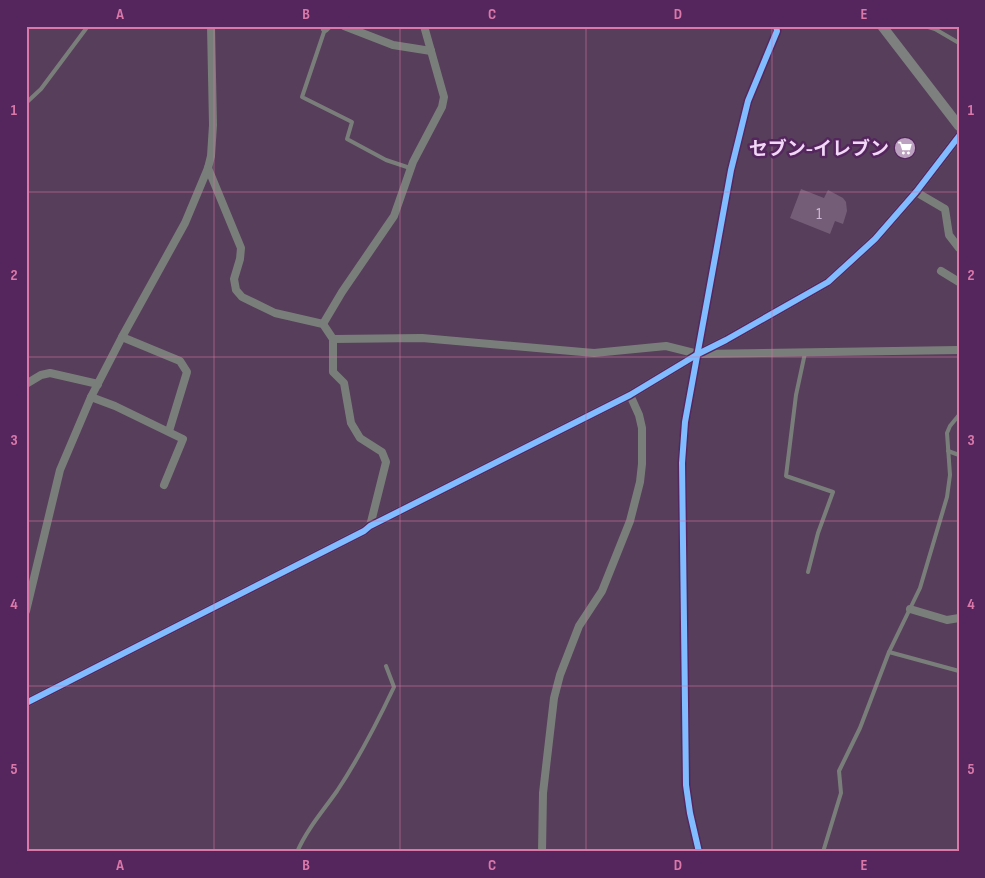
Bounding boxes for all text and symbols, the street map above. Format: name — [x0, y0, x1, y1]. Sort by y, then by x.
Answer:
text: A — [115, 5, 124, 24]
text: B — [302, 5, 310, 24]
text: C — [488, 5, 496, 24]
text: D — [674, 5, 682, 24]
text: E — [861, 5, 868, 24]
text: 1 — [11, 101, 18, 120]
text: 1 — [968, 101, 975, 120]
supermarket icon: セブン-イレブン — [893, 136, 917, 160]
place label: セブン-イレブン — [749, 138, 889, 161]
house number: 1 — [816, 205, 822, 224]
text: 2 — [10, 266, 18, 285]
text: 2 — [967, 266, 975, 285]
text: 3 — [10, 431, 18, 450]
text: 3 — [967, 431, 975, 450]
text: 4 — [10, 595, 18, 614]
text: 4 — [967, 595, 975, 614]
text: 5 — [10, 760, 18, 779]
text: 5 — [967, 760, 975, 779]
text: A — [115, 856, 124, 875]
text: B — [302, 856, 310, 875]
text: C — [488, 856, 496, 875]
text: D — [674, 856, 682, 875]
text: E — [861, 856, 868, 875]

